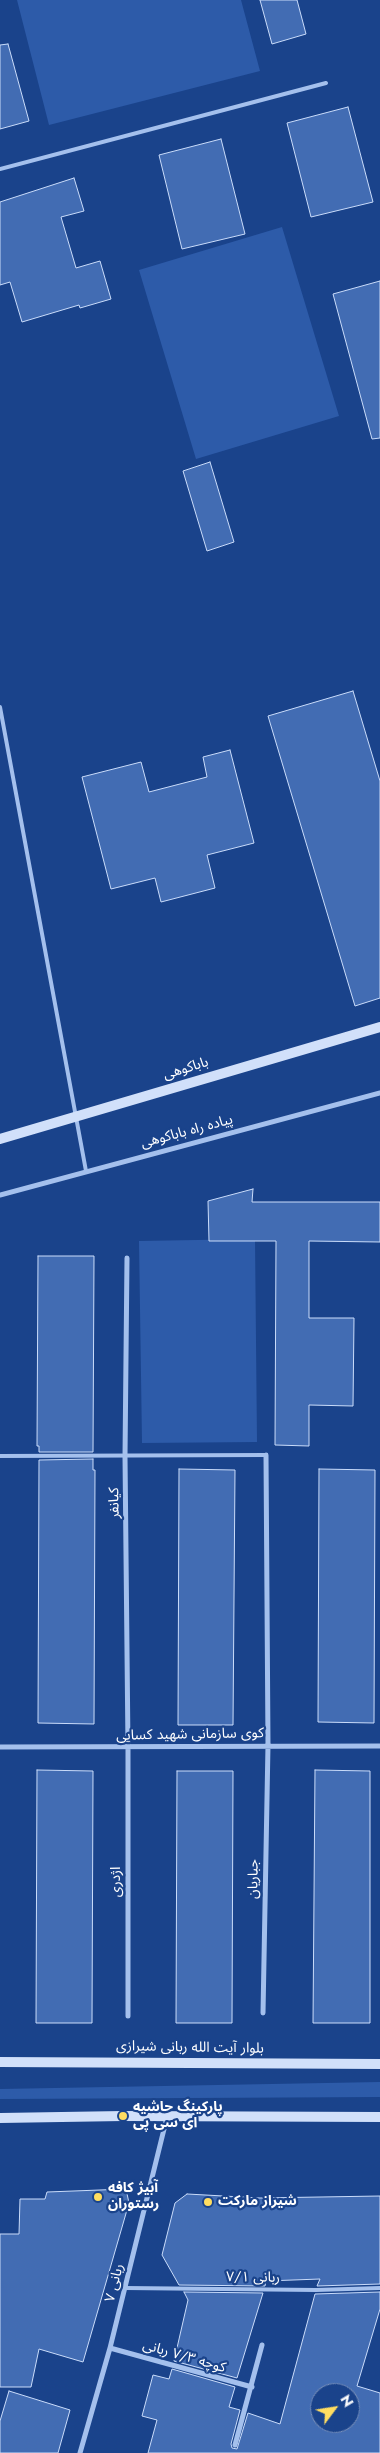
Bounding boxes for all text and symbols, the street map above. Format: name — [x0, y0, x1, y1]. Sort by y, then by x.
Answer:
street label: باباکوهی — [161, 1054, 211, 1084]
street label: پیاده راه باباکوهی — [139, 1112, 235, 1152]
street label: کیانفر — [106, 1487, 124, 1519]
street label: کوی سازمانی شهید کسایی — [116, 1725, 264, 1745]
street label: جباریان — [245, 1859, 263, 1899]
street label: اژدری — [109, 1867, 125, 1897]
street label: بلوار آیت الله ربانی شیرازی — [116, 2038, 264, 2058]
place label: پارکینگ حاشیه ای سی پی — [133, 2100, 223, 2132]
marker: پارکینگ حاشیه ای سی پی — [117, 2110, 129, 2122]
place label: آبیژ کافه رستوران — [108, 2181, 159, 2214]
marker: آبیژ کافه رستوران — [92, 2191, 104, 2203]
place label: شیراز مارکت — [218, 2194, 297, 2210]
marker: شیراز مارکت — [202, 2196, 214, 2208]
street label: ربانی ۷ — [102, 2262, 128, 2304]
street label: ربانی ۷/۱ — [226, 2269, 280, 2287]
street label: کوچه ۷/۳ ربانی — [141, 2337, 227, 2377]
north arrow — [310, 2383, 360, 2433]
text: N — [336, 2391, 358, 2411]

